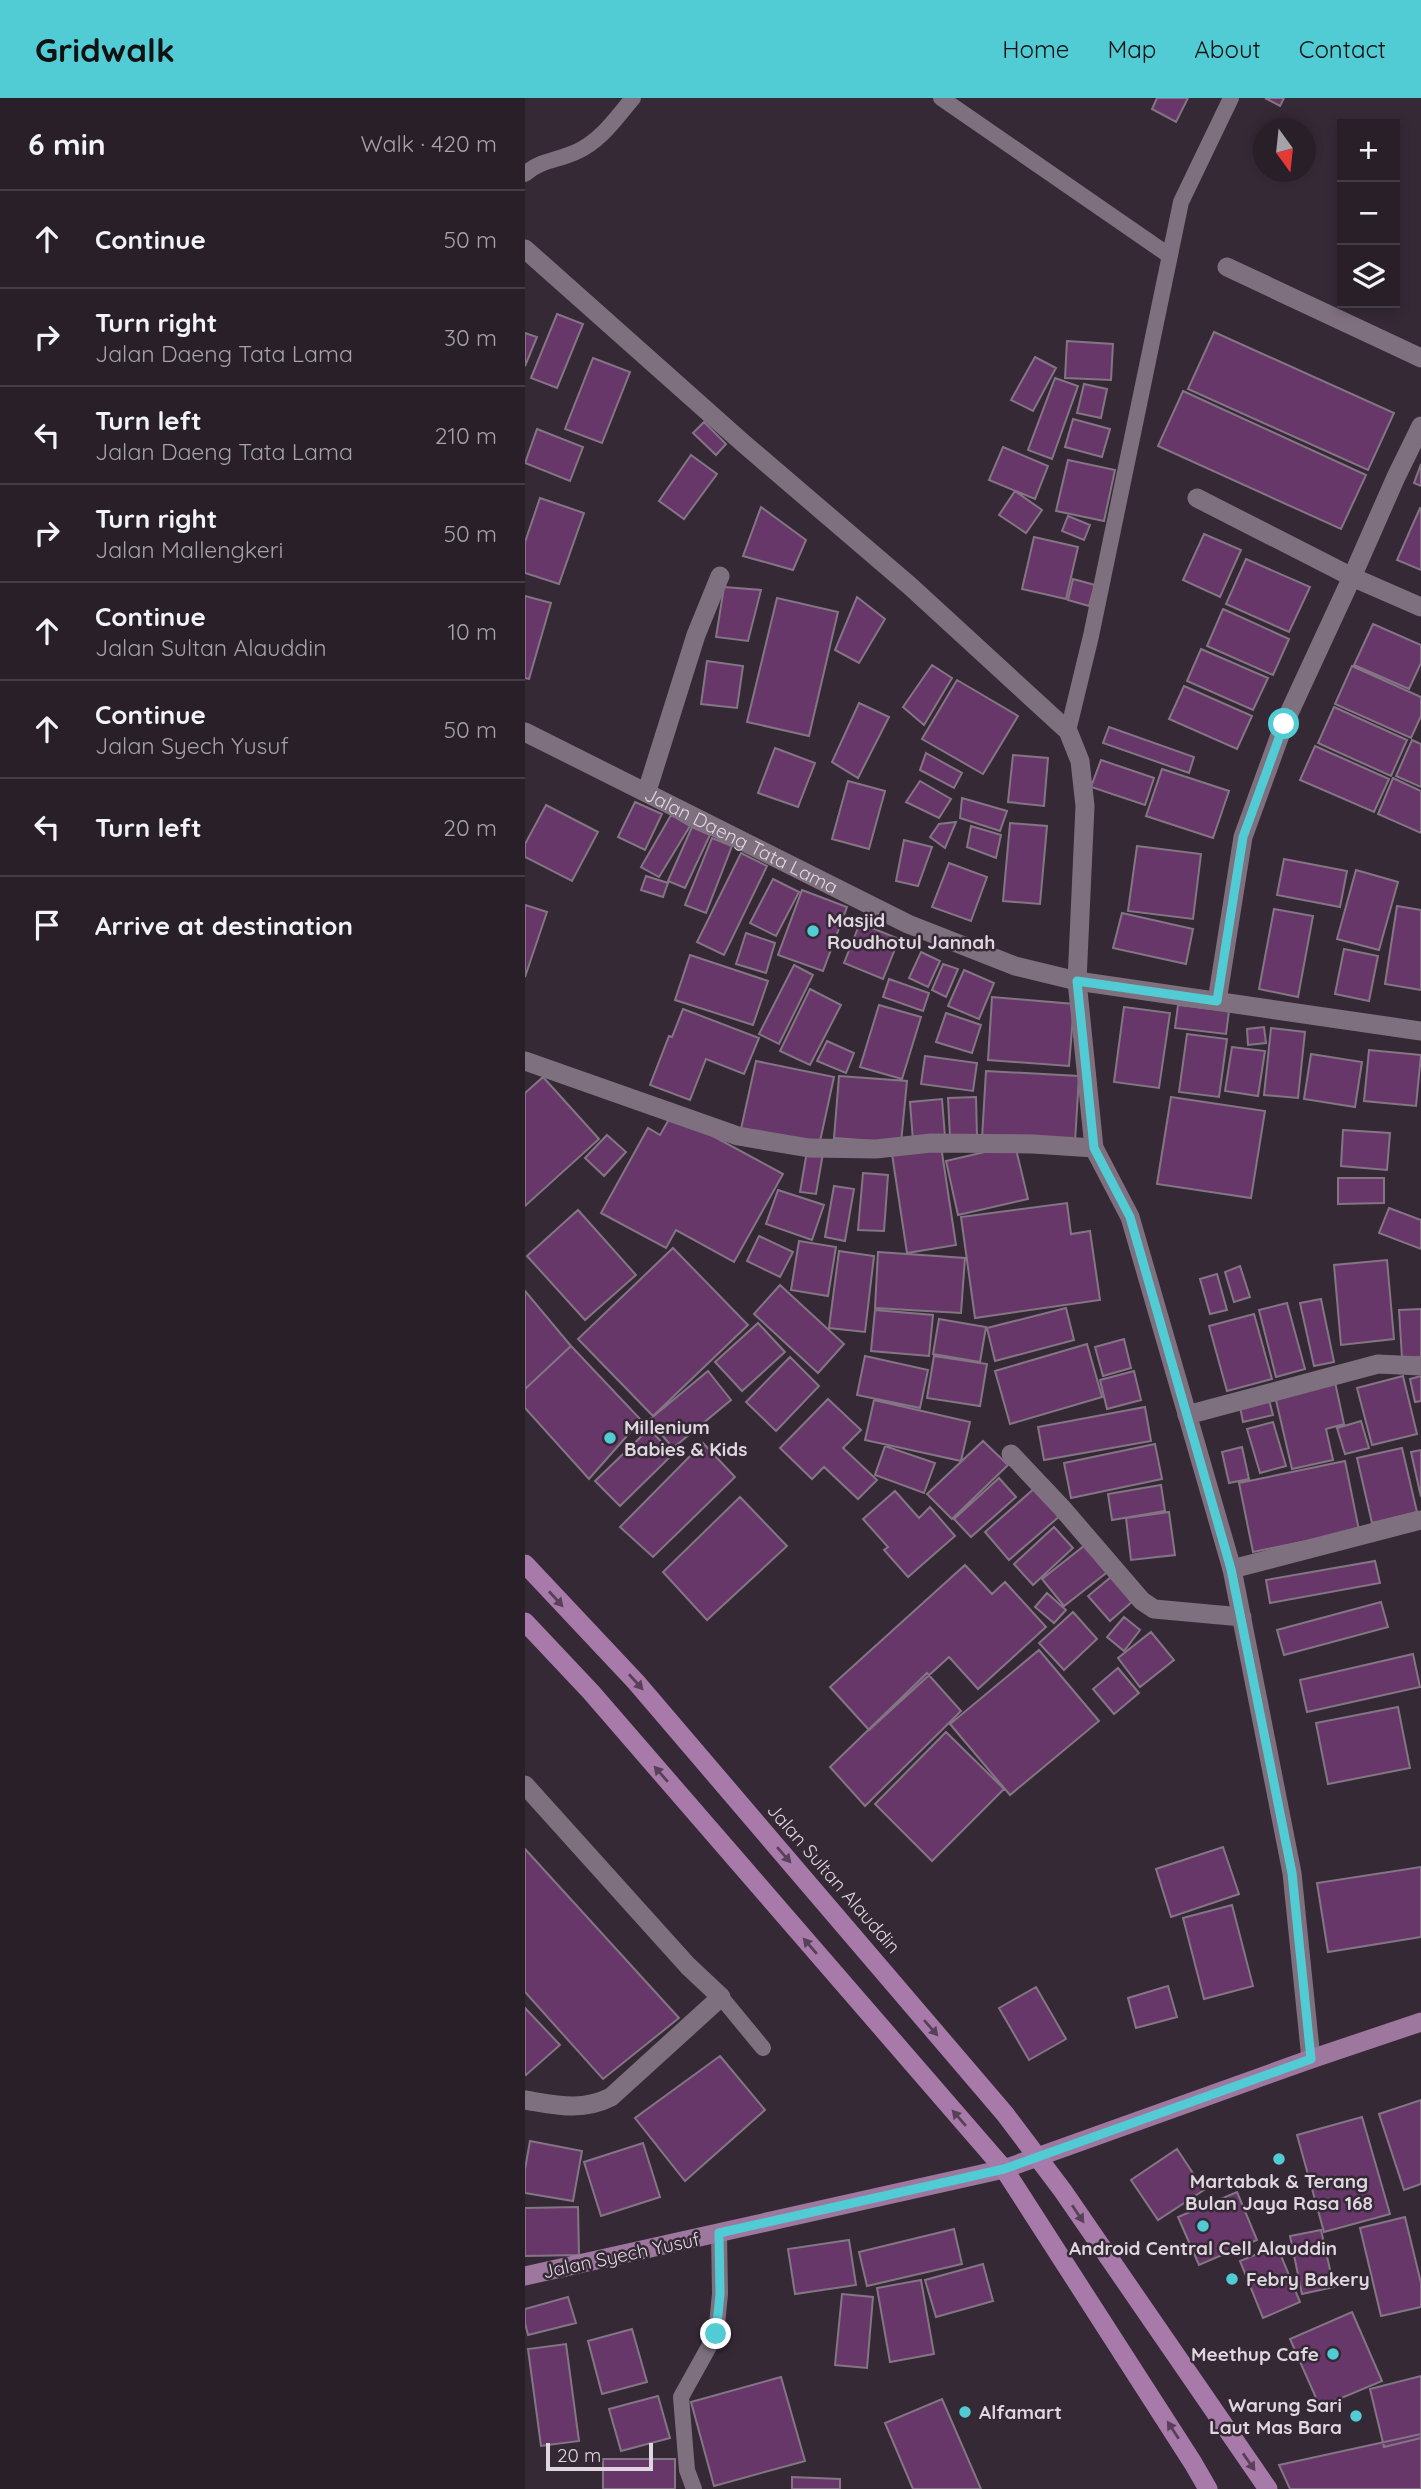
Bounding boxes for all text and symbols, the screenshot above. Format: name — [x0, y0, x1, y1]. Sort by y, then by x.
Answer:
text: Gridwalk — [35, 29, 175, 70]
text: Home — [1002, 34, 1069, 64]
text: Map — [1107, 34, 1156, 64]
text: About — [1194, 34, 1261, 64]
text: Contact — [1299, 34, 1386, 64]
north arrow — [1253, 119, 1316, 182]
map controls — [1337, 119, 1400, 308]
button: + — [1337, 119, 1400, 182]
text: 6 min — [28, 125, 106, 163]
text: Walk · 420 m — [361, 129, 497, 158]
button: − — [1337, 182, 1400, 245]
icon: ahead — [28, 220, 66, 258]
text: Continue — [95, 223, 206, 256]
text: 50 m — [444, 225, 497, 254]
button: layers — [1337, 245, 1400, 308]
text: Turn right — [95, 306, 217, 339]
icon: right — [28, 318, 66, 356]
text: 30 m — [444, 323, 497, 352]
text: Jalan Daeng Tata Lama — [95, 339, 353, 368]
text: Turn left — [95, 404, 202, 437]
icon: left — [28, 416, 66, 454]
text: 210 m — [435, 421, 497, 450]
text: Jalan Daeng Tata Lama — [95, 437, 353, 466]
text: Turn right — [95, 502, 217, 535]
icon: right — [28, 514, 66, 552]
text: 50 m — [444, 519, 497, 548]
text: Jalan Mallengkeri — [95, 535, 283, 564]
text: Continue — [95, 600, 206, 633]
icon: ahead — [28, 612, 66, 650]
text: 10 m — [448, 617, 497, 646]
text: Jalan Sultan Alauddin — [95, 633, 327, 662]
text: Continue — [95, 698, 206, 731]
route start — [1268, 708, 1299, 739]
icon: ahead — [28, 710, 66, 748]
text: 50 m — [444, 715, 497, 744]
text: Jalan Syech Yusuf — [95, 731, 289, 760]
street label: Jalan Daeng Tata Lama — [641, 782, 842, 899]
icon: left — [28, 808, 66, 846]
text: Turn left — [95, 811, 202, 844]
text: 20 m — [443, 813, 497, 842]
icon: arrive — [28, 906, 66, 944]
place label: Masjid Roudhotul Jannah — [827, 908, 995, 954]
text: Arrive at destination — [95, 909, 353, 942]
marker: Masjid Roudhotul Jannah — [805, 923, 821, 939]
place label: Millenium Babies & Kids — [624, 1415, 747, 1461]
marker: Millenium Babies & Kids — [602, 1430, 618, 1446]
one-way arrow — [548, 1590, 564, 1607]
one-way arrow — [627, 1673, 643, 1690]
one-way arrow — [654, 1766, 669, 1783]
street label: Jalan Sultan Alauddin — [762, 1798, 906, 1958]
one-way arrow — [776, 1846, 791, 1864]
one-way arrow — [802, 1937, 818, 1955]
one-way arrow — [923, 2019, 939, 2037]
one-way arrow — [952, 2110, 968, 2127]
marker: Martabak & Terang Bulan Jaya Rasa 168 — [1271, 2151, 1287, 2167]
place label: Martabak & Terang Bulan Jaya Rasa 168 — [1185, 2169, 1373, 2215]
one-way arrow — [1072, 2204, 1085, 2223]
marker: Android Central Cell Alauddin — [1195, 2218, 1211, 2234]
street label: Jalan Syech Yusuf — [540, 2227, 702, 2283]
place label: Android Central Cell Alauddin — [1069, 2236, 1337, 2260]
place label: Febry Bakery — [1246, 2267, 1370, 2291]
marker: Febry Bakery — [1224, 2271, 1240, 2287]
route end — [700, 2318, 731, 2349]
place label: Meethup Cafe — [1191, 2342, 1319, 2366]
marker: Meethup Cafe — [1325, 2346, 1341, 2362]
place label: Warung Sari Laut Mas Bara — [1209, 2393, 1342, 2439]
place label: Alfamart — [979, 2400, 1062, 2424]
marker: Alfamart — [957, 2404, 973, 2420]
marker: Warung Sari Laut Mas Bara — [1348, 2408, 1364, 2424]
one-way arrow — [1166, 2421, 1179, 2440]
scale bar — [546, 2440, 653, 2472]
text: 20 m — [557, 2443, 601, 2467]
one-way arrow — [1242, 2453, 1256, 2471]

